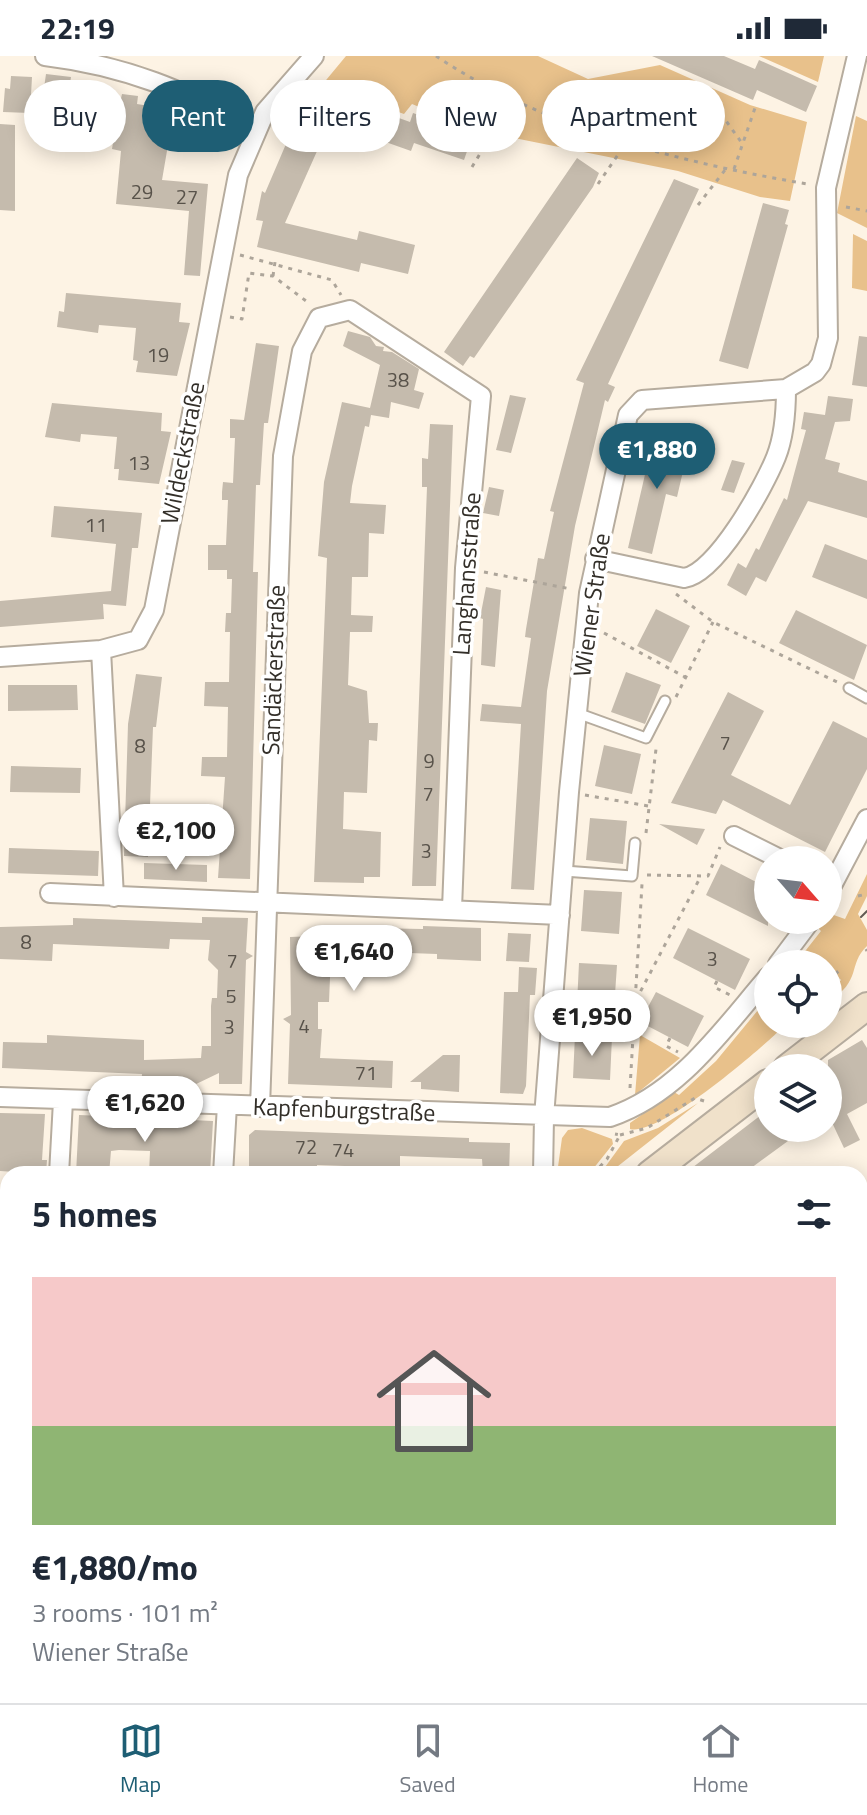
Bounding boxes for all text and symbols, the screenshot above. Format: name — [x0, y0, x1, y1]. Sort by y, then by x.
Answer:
text: 22:19 — [40, 5, 115, 51]
chip: Buy — [24, 80, 126, 152]
chip: Rent — [142, 80, 254, 152]
chip: Filters — [270, 80, 400, 152]
chip: New — [416, 80, 526, 152]
chip: Apartment — [542, 80, 725, 152]
house number: 29 — [131, 176, 153, 207]
house number: 27 — [176, 181, 198, 212]
house number: 19 — [147, 339, 169, 370]
house number: 38 — [387, 364, 409, 395]
street label: Wildeckstraße — [151, 378, 213, 527]
pin: €1,880 — [592, 423, 722, 491]
text: €1,880 — [617, 429, 697, 468]
house number: 13 — [128, 447, 150, 478]
street label: Langhansstraße — [442, 491, 490, 657]
house number: 11 — [85, 509, 107, 540]
street label: Wiener Straße — [563, 531, 619, 679]
street label: Sandäckerstraße — [252, 584, 294, 756]
house number: 7 — [719, 727, 731, 758]
house number: 8 — [134, 730, 146, 761]
house number: 9 — [423, 745, 435, 776]
house number: 7 — [422, 778, 434, 809]
pin: €2,100 — [111, 804, 241, 872]
text: €2,100 — [136, 810, 216, 849]
house number: 3 — [420, 835, 432, 866]
north arrow — [754, 846, 842, 934]
map controls — [754, 846, 842, 1142]
pin: €1,640 — [289, 925, 419, 993]
house number: 8 — [20, 926, 32, 957]
text: €1,640 — [314, 931, 394, 970]
house number: 3 — [706, 943, 718, 974]
house number: 7 — [226, 945, 238, 976]
button: locate — [754, 950, 842, 1038]
house number: 5 — [225, 980, 237, 1011]
pin: €1,950 — [527, 990, 657, 1058]
text: €1,950 — [552, 996, 632, 1035]
house number: 4 — [298, 1010, 310, 1041]
house number: 3 — [223, 1011, 235, 1042]
button: layers — [754, 1054, 842, 1142]
house number: 71 — [355, 1057, 377, 1088]
pin: €1,620 — [80, 1076, 210, 1144]
text: €1,620 — [105, 1082, 185, 1121]
street label: Kapfenburgstraße — [252, 1088, 436, 1130]
house number: 72 — [295, 1131, 317, 1162]
house number: 74 — [332, 1134, 354, 1165]
text: 5 homes — [32, 1188, 157, 1240]
icon: filters — [792, 1192, 836, 1236]
icon: home — [362, 1329, 506, 1473]
text: €1,880/mo — [32, 1541, 198, 1593]
text: 3 rooms · 101 m² — [32, 1593, 218, 1632]
text: Wiener Straße — [32, 1632, 189, 1671]
tab: Map — [119, 1719, 163, 1801]
tab: Saved — [400, 1719, 456, 1801]
tab: Home — [693, 1719, 748, 1801]

